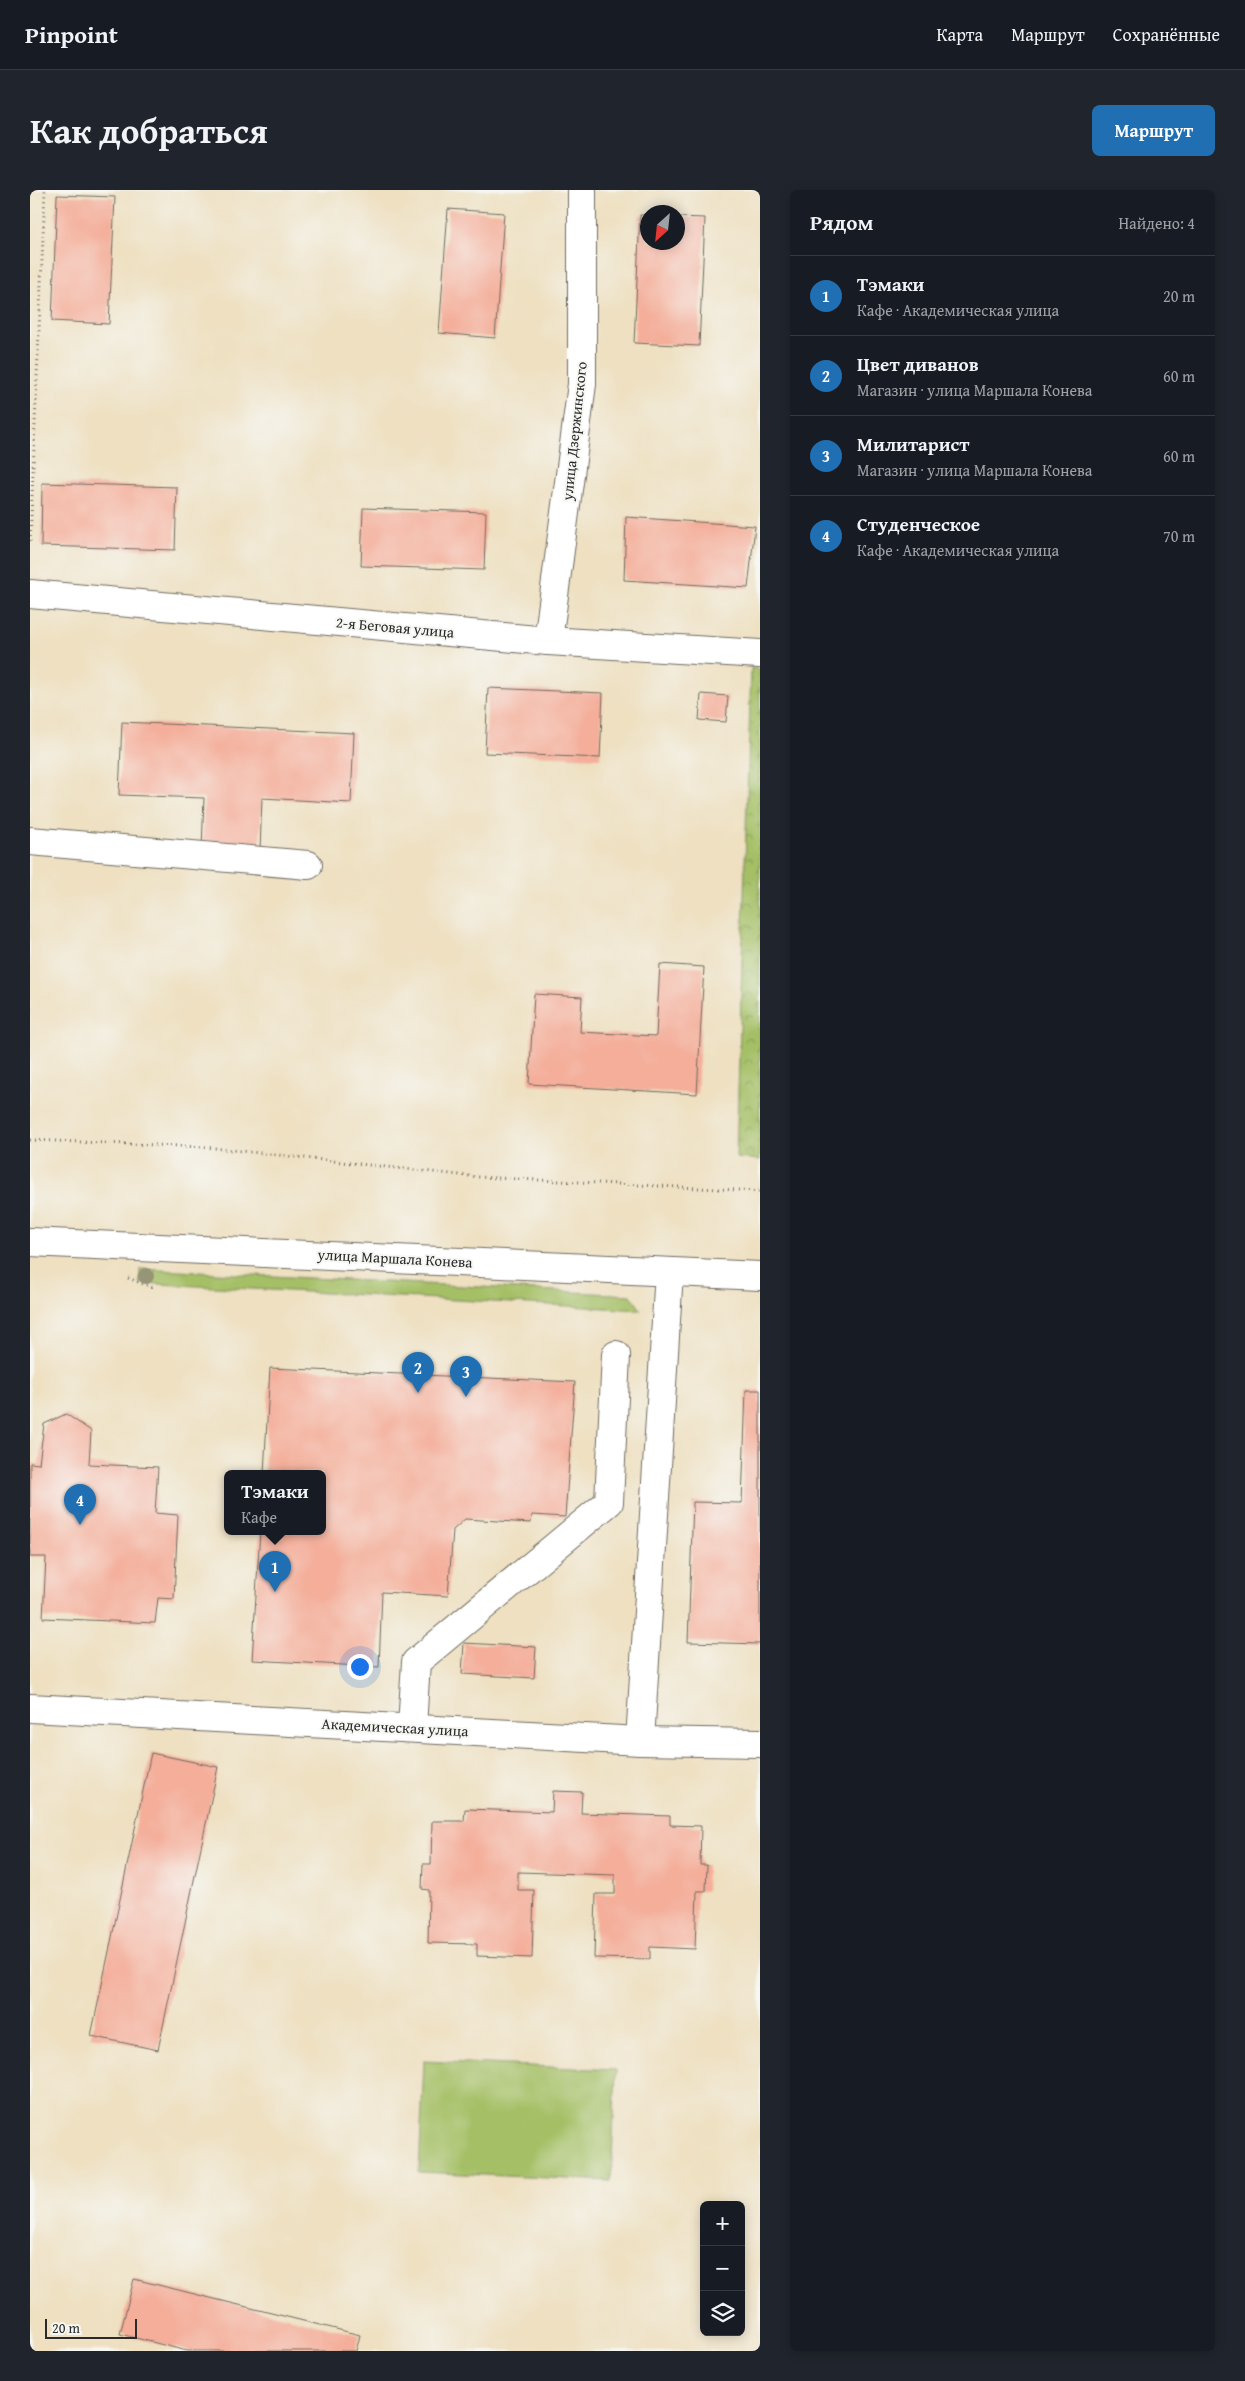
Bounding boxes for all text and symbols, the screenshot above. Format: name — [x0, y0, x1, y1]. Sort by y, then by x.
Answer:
text: Pinpoint — [25, 17, 118, 52]
text: Карта — [937, 21, 983, 48]
text: Маршрут — [1011, 21, 1085, 48]
text: Сохранённые — [1113, 21, 1220, 48]
text: Как добраться — [30, 105, 268, 156]
button: Маршрут — [1092, 105, 1215, 156]
north arrow — [640, 205, 685, 250]
text: Рядом — [810, 207, 873, 238]
text: Найдено: 4 — [1118, 211, 1195, 235]
text: Тэмаки — [857, 270, 925, 298]
text: 1 — [822, 284, 830, 308]
text: 20 m — [1163, 284, 1195, 308]
text: Кафе · Академическая улица — [857, 298, 1059, 322]
text: Цвет диванов — [857, 350, 979, 378]
street label: улица Дзержинского — [556, 360, 592, 503]
text: 2 — [822, 364, 830, 388]
text: 60 m — [1163, 364, 1195, 388]
text: Магазин · улица Маршала Конева — [857, 378, 1092, 402]
text: Милитарист — [857, 430, 969, 458]
text: 3 — [822, 444, 830, 468]
text: 60 m — [1163, 444, 1195, 468]
text: Магазин · улица Маршала Конева — [857, 458, 1092, 482]
text: Студенческое — [857, 510, 980, 538]
text: 4 — [822, 524, 830, 548]
text: 70 m — [1163, 524, 1195, 548]
text: Кафе · Академическая улица — [857, 538, 1059, 562]
street label: 2-я Беговая улица — [335, 611, 456, 643]
street label: улица Маршала Конева — [316, 1243, 474, 1273]
pin: 2 — [402, 1352, 434, 1393]
pin: 3 — [450, 1356, 482, 1397]
popup — [224, 1470, 326, 1535]
text: Тэмаки — [241, 1477, 309, 1505]
pin: 4 — [64, 1484, 96, 1525]
text: Кафе — [241, 1505, 277, 1529]
pin: 1 — [259, 1551, 291, 1592]
your location — [347, 1654, 373, 1680]
street label: Академическая улица — [321, 1713, 470, 1741]
map controls — [700, 2201, 745, 2336]
button: + — [700, 2201, 745, 2246]
button: − — [700, 2246, 745, 2291]
button: layers — [700, 2291, 745, 2336]
scale bar — [45, 2316, 138, 2339]
text: 20 m — [52, 2318, 80, 2338]

